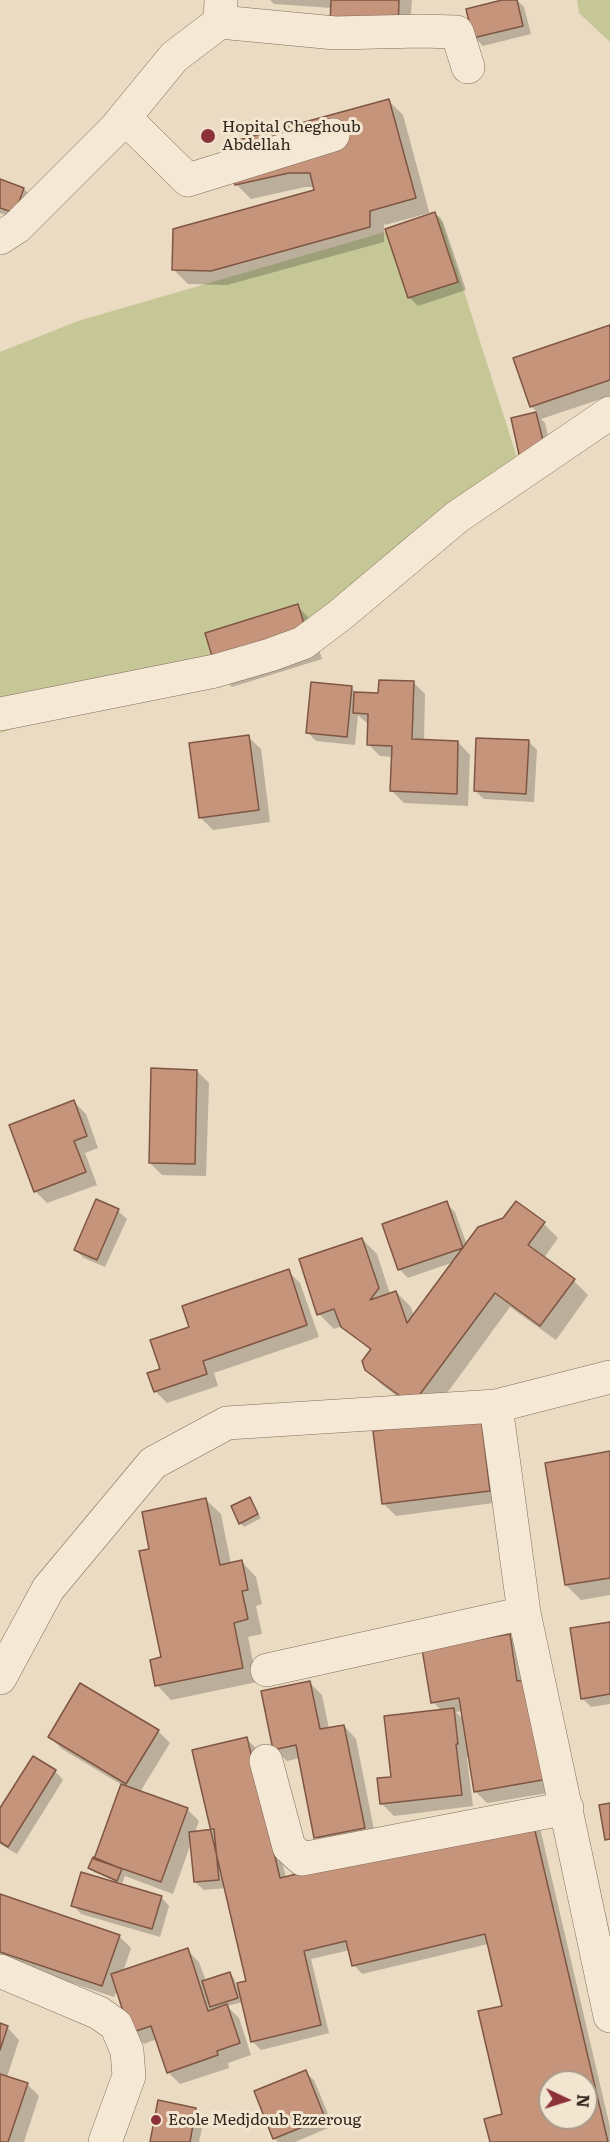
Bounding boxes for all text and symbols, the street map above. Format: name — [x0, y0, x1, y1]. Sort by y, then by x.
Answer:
place label: Hopital Cheghoub Abdellah — [222, 117, 361, 155]
marker: Hopital Cheghoub Abdellah — [199, 127, 217, 145]
north arrow — [538, 2070, 598, 2130]
text: N — [572, 2094, 596, 2109]
place label: Ecole Medjdoub Ezzeroug — [168, 2110, 362, 2130]
marker: Ecole Medjdoub Ezzeroug — [149, 2113, 163, 2127]

